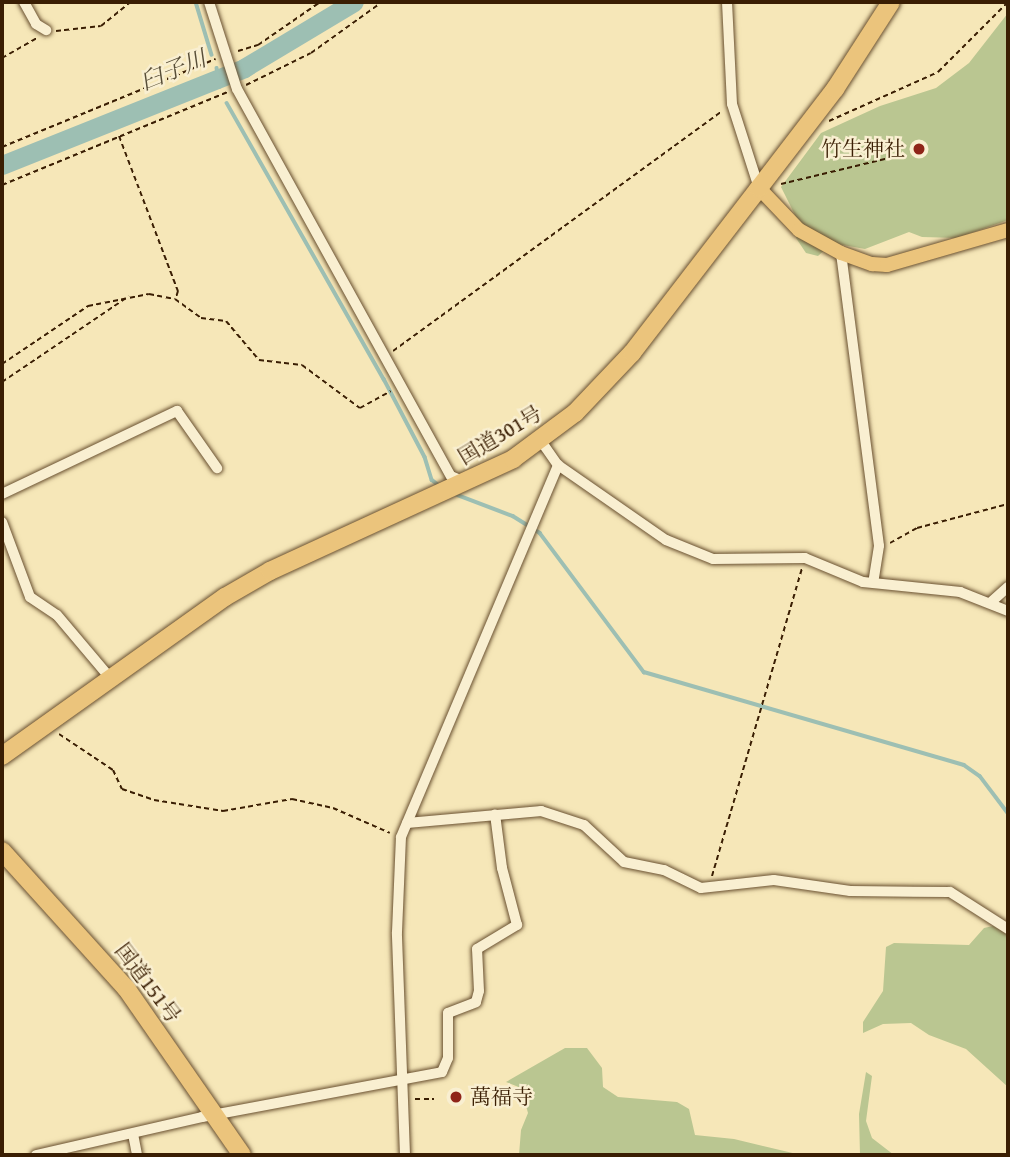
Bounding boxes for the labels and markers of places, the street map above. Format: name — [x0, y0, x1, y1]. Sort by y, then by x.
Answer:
place label: 竹生神社 — [821, 136, 905, 162]
marker: 竹生神社 — [911, 141, 927, 157]
place label: 萬福寺 — [470, 1084, 533, 1110]
marker: 萬福寺 — [448, 1089, 464, 1105]

